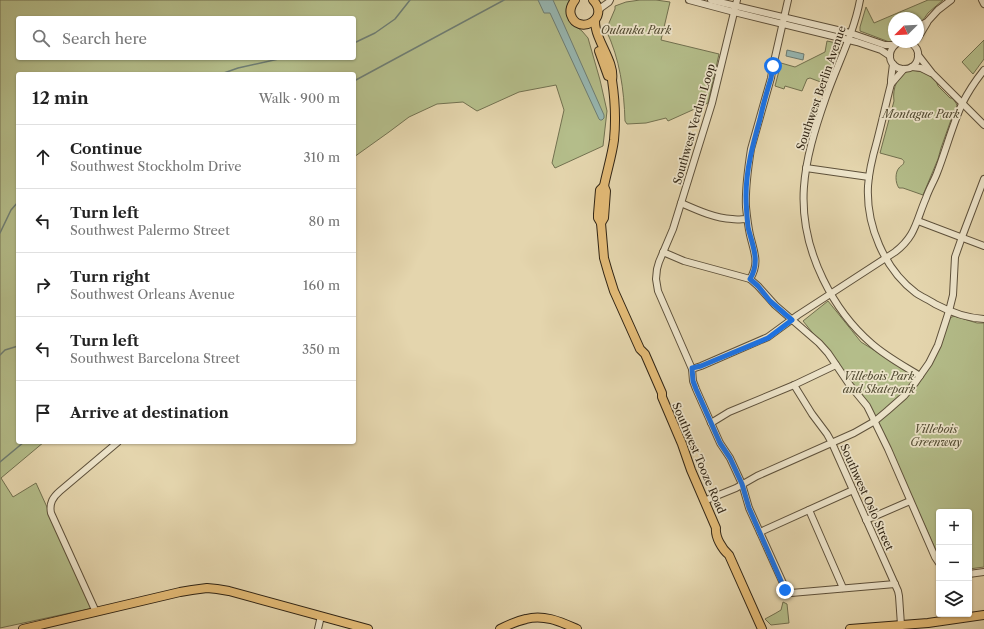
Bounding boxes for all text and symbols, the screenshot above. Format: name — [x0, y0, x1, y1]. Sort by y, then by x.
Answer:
north arrow — [888, 12, 924, 48]
search box — [16, 16, 356, 60]
park label: Oulanka Park — [601, 23, 671, 37]
street label: Southwest Berlin Avenue — [793, 24, 849, 152]
icon: search — [30, 27, 52, 49]
text: Search here — [62, 29, 147, 48]
route start — [764, 57, 782, 75]
street label: Southwest Verdun Loop — [670, 62, 718, 186]
text: 12 min — [32, 88, 89, 108]
text: Walk · 900 m — [259, 90, 340, 106]
park label: Montague Park — [881, 107, 960, 121]
text: Continue — [70, 139, 142, 158]
icon: ahead — [32, 146, 54, 168]
text: 310 m — [304, 149, 340, 165]
text: Southwest Stockholm Drive — [70, 158, 242, 174]
text: Turn left — [70, 203, 139, 222]
icon: left — [32, 210, 54, 232]
text: 80 m — [308, 213, 340, 229]
text: Southwest Palermo Street — [70, 222, 230, 238]
text: Turn right — [70, 267, 150, 286]
icon: right — [32, 274, 54, 296]
text: 160 m — [303, 277, 340, 293]
text: Southwest Orleans Avenue — [70, 286, 235, 302]
text: Turn left — [70, 331, 139, 350]
icon: left — [32, 338, 54, 360]
text: 350 m — [302, 341, 340, 357]
text: Southwest Barcelona Street — [70, 350, 240, 366]
park label: Villebois Park and Skatepark — [843, 369, 916, 396]
street label: Southwest Tooze Road — [669, 400, 729, 516]
icon: arrive — [32, 402, 54, 424]
text: Arrive at destination — [70, 403, 229, 422]
park label: Villebois Greenway — [910, 422, 962, 449]
street label: Southwest Oslo Street — [837, 442, 897, 553]
map controls — [936, 509, 972, 617]
button: + — [936, 509, 972, 545]
button: − — [936, 545, 972, 581]
route end — [776, 581, 794, 599]
button: layers — [936, 581, 972, 617]

